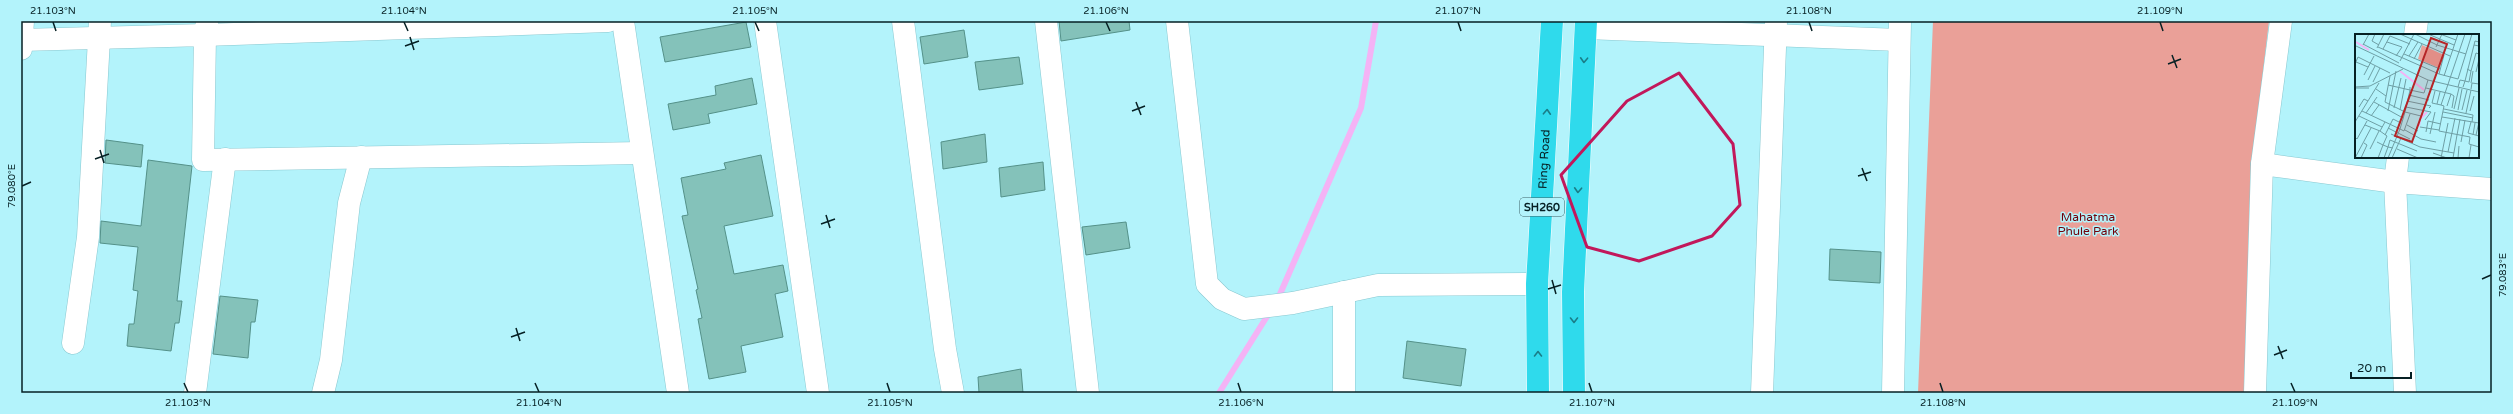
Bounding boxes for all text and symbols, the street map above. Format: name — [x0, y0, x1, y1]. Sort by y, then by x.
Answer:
text: 21.103°N — [30, 5, 76, 17]
text: 21.104°N — [381, 5, 427, 17]
text: 21.105°N — [732, 5, 778, 17]
text: 21.106°N — [1083, 5, 1129, 17]
text: 21.107°N — [1435, 5, 1481, 17]
text: 21.108°N — [1786, 5, 1832, 17]
text: 21.109°N — [2137, 5, 2183, 17]
inset map — [2355, 34, 2479, 158]
one-way arrow — [1580, 57, 1589, 63]
one-way arrow — [1543, 109, 1551, 115]
street label: Ring Road — [1535, 129, 1553, 189]
text: 79.080°E — [6, 164, 18, 208]
one-way arrow — [1574, 187, 1583, 193]
road number: SH260 — [1520, 198, 1564, 216]
park label: Mahatma Phule Park — [2057, 210, 2119, 238]
text: 79.083°E — [2497, 253, 2509, 297]
one-way arrow — [1569, 317, 1578, 323]
one-way arrow — [1534, 351, 1542, 357]
scale bar — [2351, 354, 2411, 380]
text: 20 m — [2357, 361, 2386, 375]
text: 21.103°N — [165, 397, 211, 409]
text: 21.104°N — [516, 397, 562, 409]
text: 21.105°N — [867, 397, 913, 409]
text: 21.106°N — [1218, 397, 1264, 409]
text: 21.107°N — [1569, 397, 1615, 409]
text: 21.108°N — [1920, 397, 1966, 409]
text: 21.109°N — [2272, 397, 2318, 409]

